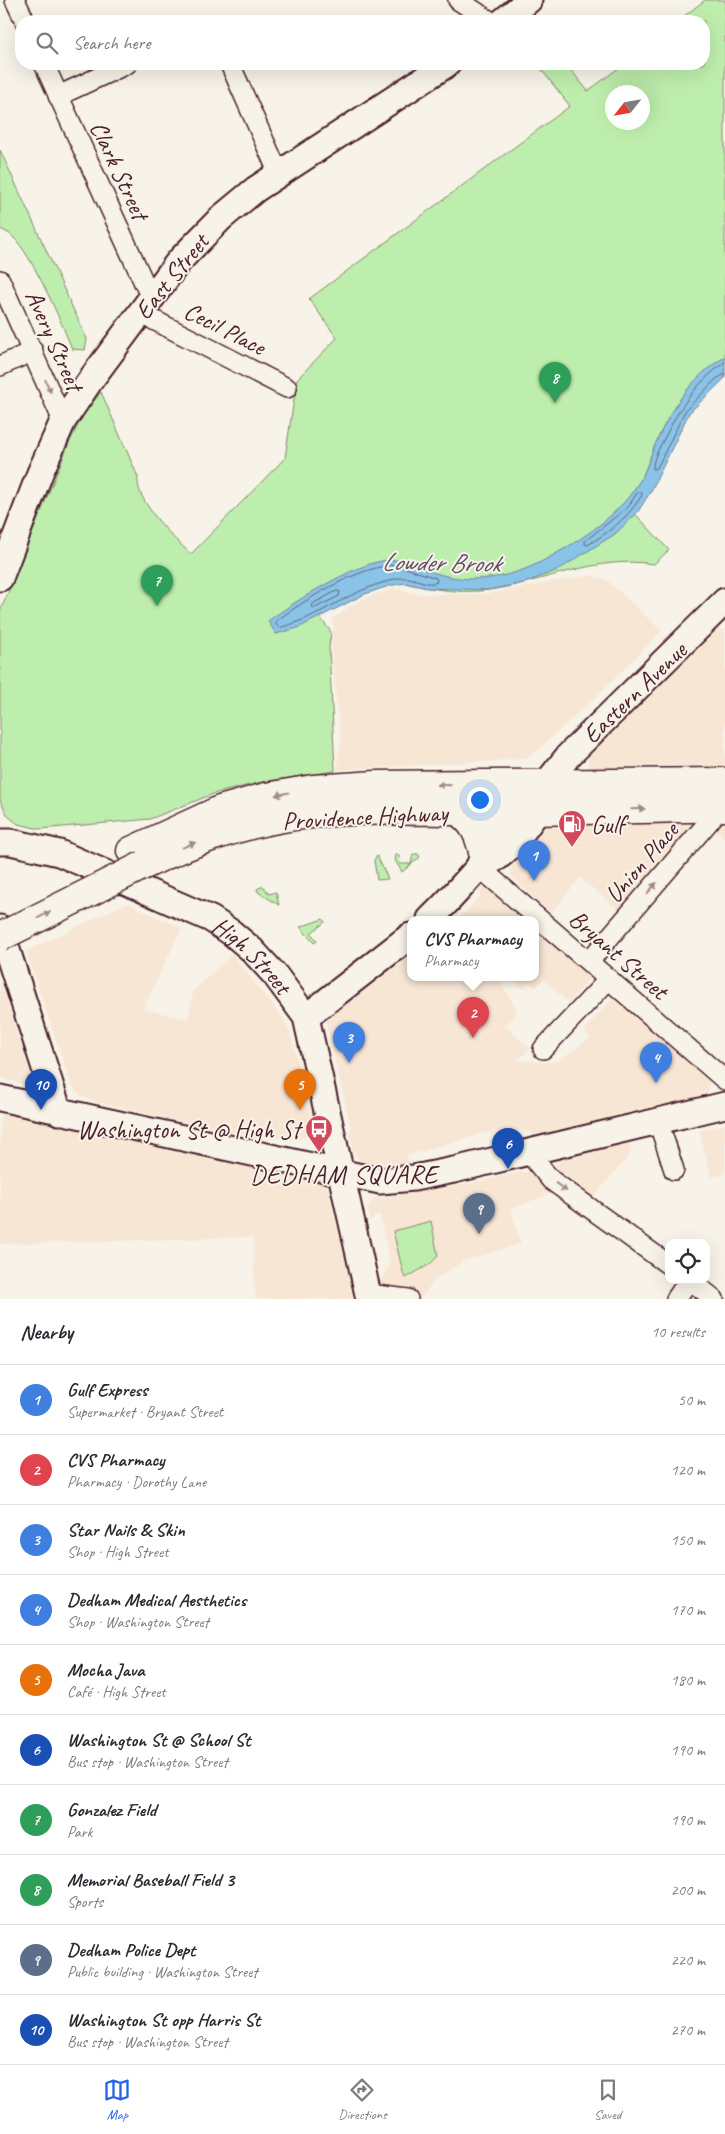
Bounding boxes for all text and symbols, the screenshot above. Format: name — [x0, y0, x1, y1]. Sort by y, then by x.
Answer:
search box — [15, 15, 710, 70]
icon: search — [33, 29, 61, 57]
text: Search here — [73, 31, 150, 55]
north arrow — [605, 85, 650, 130]
street label: Clark Street — [82, 116, 157, 228]
street label: East Street — [128, 225, 218, 326]
street label: Avery Street — [18, 285, 92, 399]
street label: Cecil Place — [179, 295, 272, 364]
pin: 8 — [539, 362, 571, 403]
one-way arrow — [45, 379, 53, 393]
water label: Lowder Brook — [381, 545, 505, 580]
pin: 7 — [141, 565, 173, 606]
street label: Eastern Avenue — [576, 634, 695, 750]
one-way arrow — [436, 781, 452, 789]
your location — [467, 787, 493, 813]
one-way arrow — [274, 790, 290, 798]
street label: Providence Highway — [282, 797, 451, 837]
one-way arrow — [630, 805, 646, 813]
fuel station icon: Gulf — [557, 809, 587, 848]
place label: Gulf — [591, 809, 629, 841]
street label: Union Place — [598, 814, 687, 910]
pin: 1 — [518, 840, 550, 881]
one-way arrow — [182, 841, 197, 849]
one-way arrow — [647, 881, 658, 894]
street label: Bryant Street — [562, 903, 677, 1008]
street label: High Street — [206, 909, 300, 1003]
one-way arrow — [36, 911, 51, 920]
popup — [407, 916, 539, 981]
text: CVS Pharmacy — [424, 927, 522, 951]
text: Pharmacy — [424, 951, 478, 971]
pin: 2 — [457, 997, 489, 1038]
pin: 3 — [333, 1022, 365, 1063]
pin: 4 — [640, 1042, 672, 1083]
pin: 10 — [25, 1069, 57, 1110]
pin: 5 — [284, 1069, 316, 1110]
place label: Washington St @ High St — [77, 1114, 304, 1146]
bus stop icon: Washington St @ High St — [304, 1114, 334, 1153]
pin: 6 — [492, 1128, 524, 1169]
district label: DEDHAM SQUARE — [250, 1158, 440, 1191]
one-way arrow — [554, 1182, 568, 1192]
pin: 9 — [463, 1193, 495, 1234]
map controls — [665, 1239, 710, 1284]
button: locate — [665, 1239, 710, 1284]
text: Nearby — [20, 1319, 73, 1345]
text: 10 results — [651, 1322, 705, 1342]
text: Gulf Express — [67, 1378, 148, 1402]
text: 1 — [32, 1390, 40, 1410]
text: 50 m — [678, 1390, 705, 1410]
text: Supermarket · Bryant Street — [67, 1402, 223, 1422]
text: CVS Pharmacy — [67, 1448, 165, 1472]
text: 2 — [32, 1460, 40, 1480]
text: 120 m — [671, 1460, 705, 1480]
text: Pharmacy · Dorothy Lane — [67, 1472, 206, 1492]
text: Star Nails & Skin — [67, 1518, 185, 1542]
text: 3 — [32, 1530, 40, 1550]
text: 150 m — [671, 1530, 705, 1550]
text: Shop · High Street — [67, 1542, 168, 1562]
text: Dedham Medical Aesthetics — [67, 1588, 246, 1612]
text: 4 — [32, 1600, 40, 1620]
text: 170 m — [671, 1600, 705, 1620]
text: Shop · Washington Street — [67, 1612, 209, 1632]
text: Mocha Java — [67, 1658, 145, 1682]
text: 5 — [33, 1670, 39, 1690]
text: 180 m — [671, 1670, 705, 1690]
text: Café · High Street — [67, 1682, 166, 1702]
text: Washington St @ School St — [67, 1728, 250, 1752]
text: 6 — [32, 1740, 40, 1760]
text: 190 m — [671, 1740, 705, 1760]
text: Bus stop · Washington Street — [67, 1752, 228, 1772]
text: Gonzalez Field — [67, 1798, 156, 1822]
text: 7 — [32, 1810, 40, 1830]
text: 190 m — [671, 1810, 705, 1830]
text: Park — [67, 1822, 92, 1842]
text: Memorial Baseball Field 3 — [67, 1868, 234, 1892]
text: 8 — [32, 1880, 40, 1900]
text: 200 m — [671, 1880, 705, 1900]
text: Sports — [67, 1892, 103, 1912]
text: Dedham Police Dept — [67, 1938, 195, 1962]
text: 9 — [32, 1950, 40, 1970]
text: 220 m — [671, 1950, 705, 1970]
text: Public building · Washington Street — [67, 1962, 258, 1982]
text: Washington St opp Harris St — [67, 2008, 260, 2032]
text: 10 — [29, 2020, 43, 2040]
text: 270 m — [671, 2020, 705, 2040]
text: Bus stop · Washington Street — [67, 2032, 228, 2052]
tab: Map — [103, 2076, 131, 2123]
tab: Directions — [338, 2076, 387, 2123]
tab: Saved — [594, 2076, 622, 2123]

